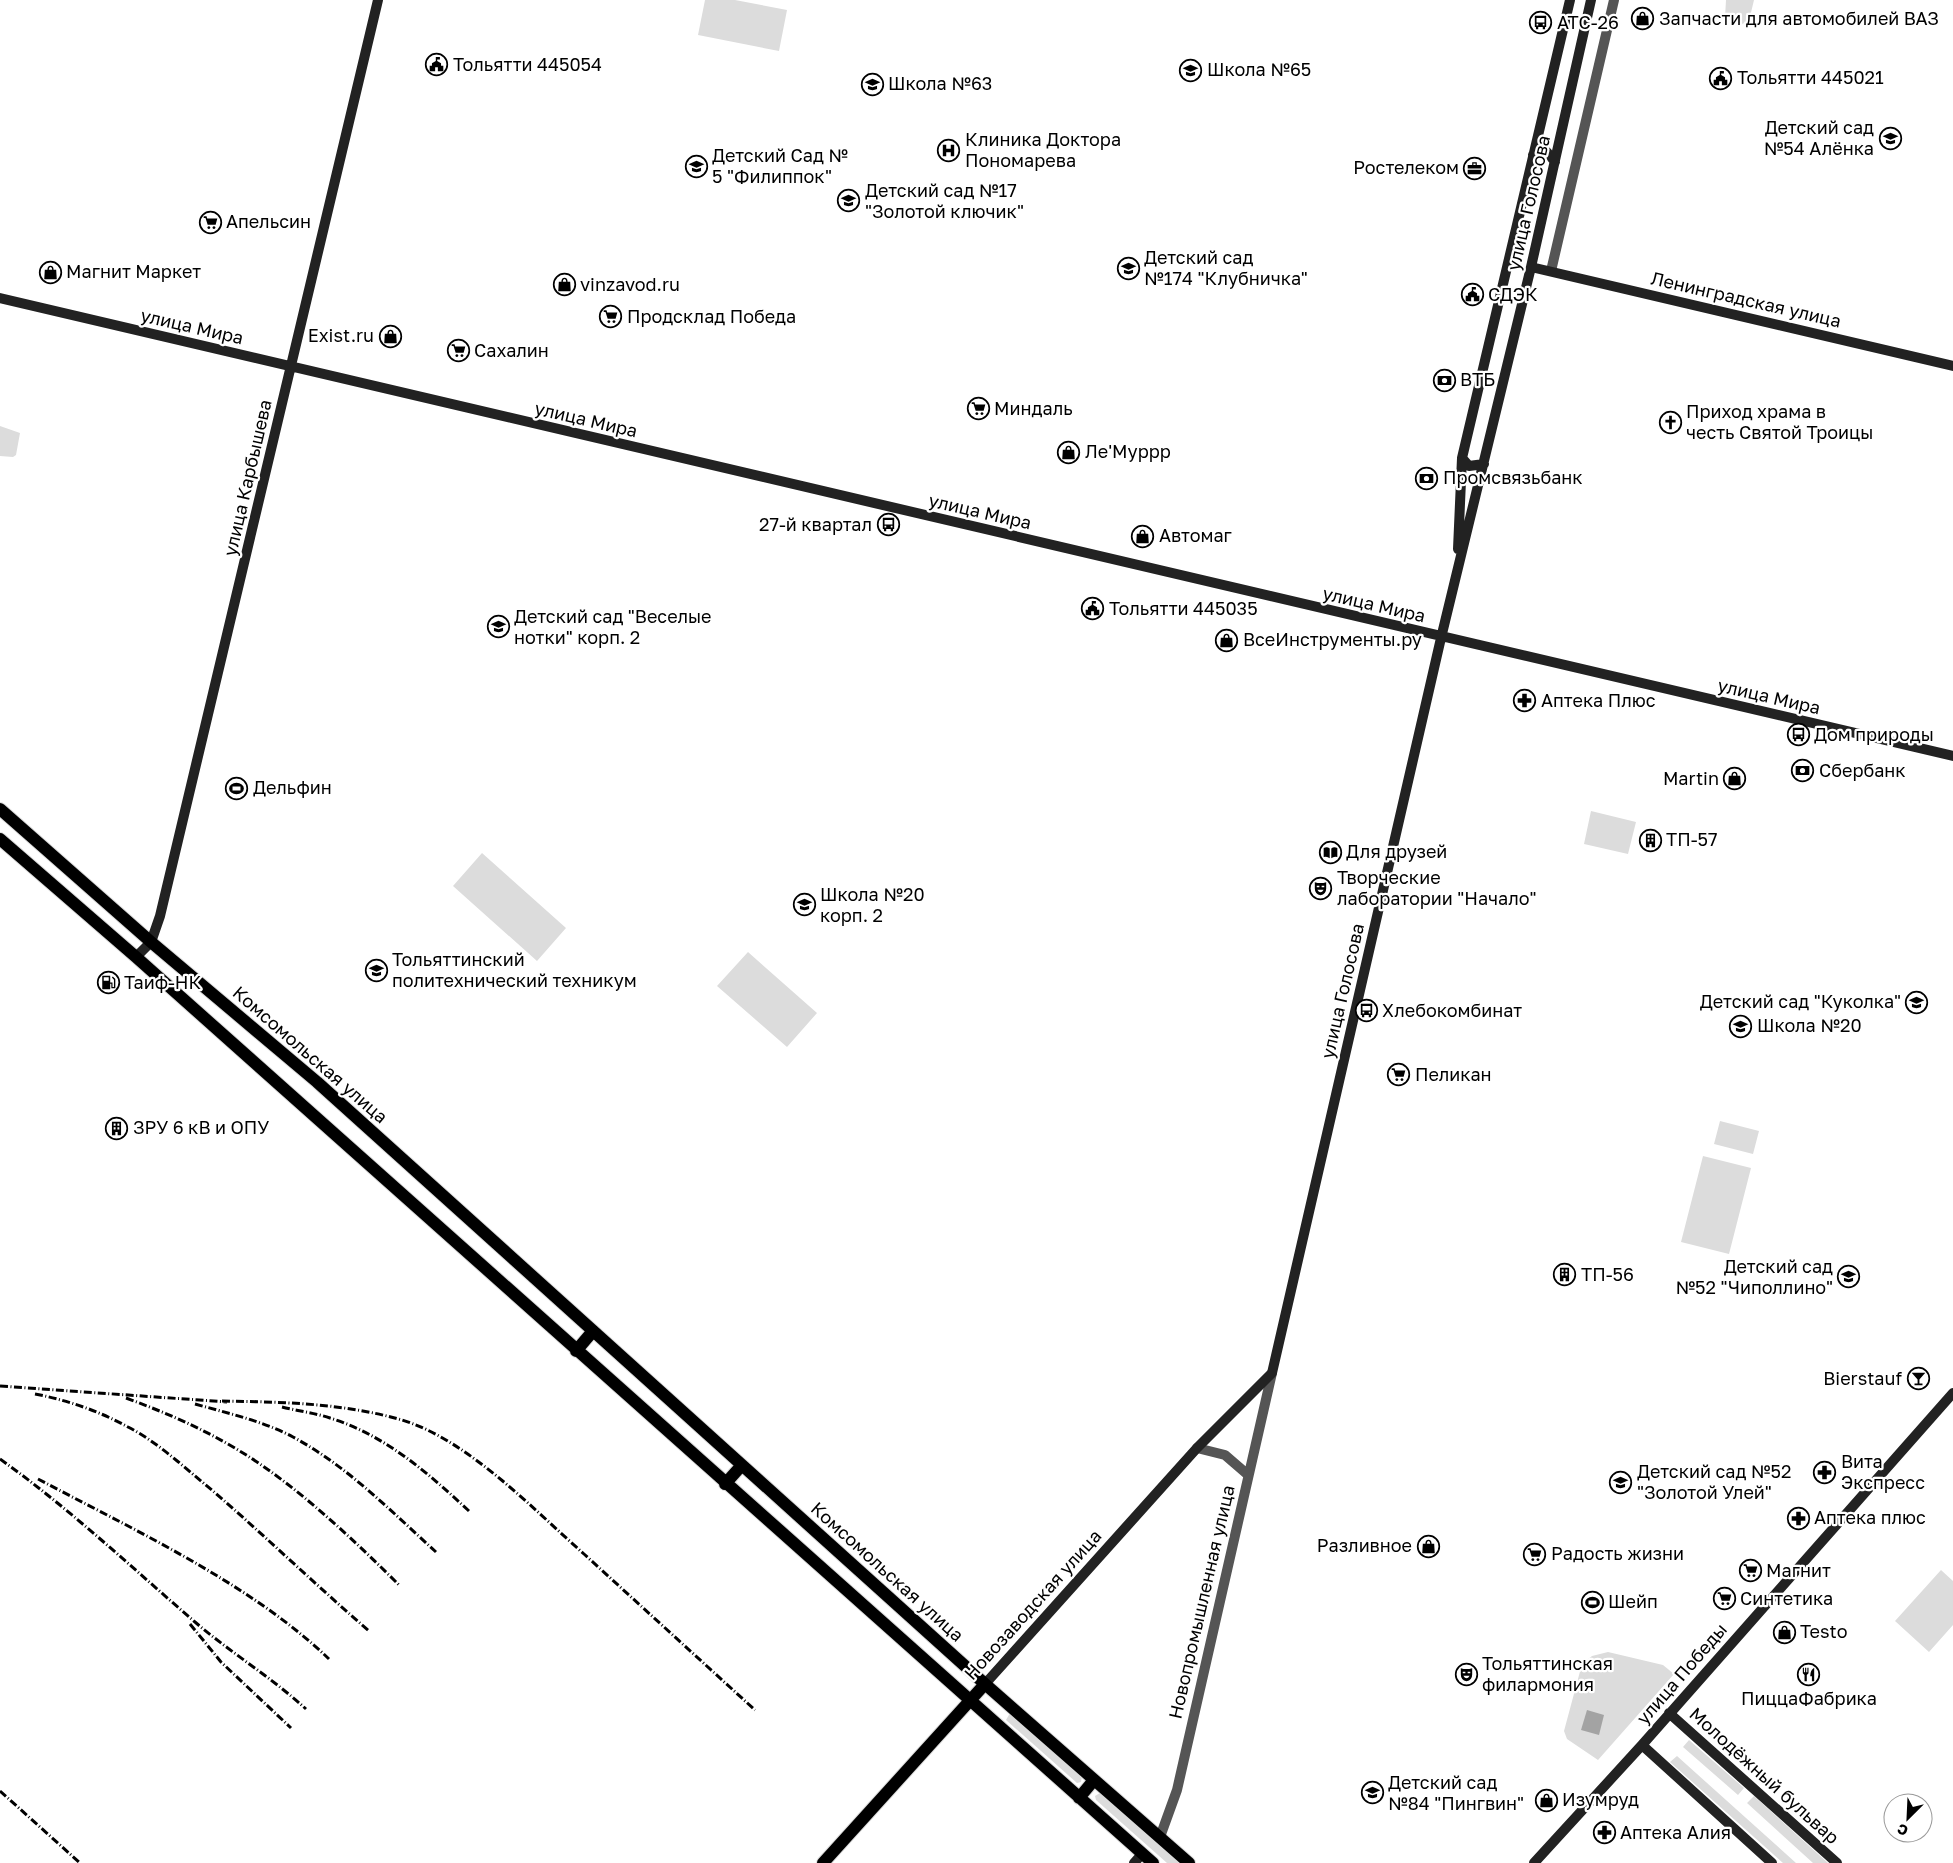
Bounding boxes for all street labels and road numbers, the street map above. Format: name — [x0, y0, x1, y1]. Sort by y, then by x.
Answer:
street label: улица Голосова — [1502, 133, 1554, 273]
street label: Ленинградская улица — [1649, 266, 1843, 332]
street label: улица Мира — [139, 304, 246, 349]
street label: улица Карбышева — [218, 397, 276, 558]
street label: улица Мира — [533, 397, 640, 442]
street label: улица Мира — [927, 489, 1034, 534]
street label: улица Мира — [1321, 582, 1428, 627]
street label: улица Мира — [1716, 674, 1823, 719]
street label: улица Голосова — [1316, 921, 1368, 1061]
street label: Комсомольская улица — [229, 981, 393, 1127]
street label: Новопромышленная улица — [1163, 1483, 1239, 1721]
street label: Комсомольская улица — [807, 1497, 969, 1646]
street label: Новозаводская улица — [959, 1525, 1105, 1684]
street label: улица Победы — [1631, 1618, 1731, 1728]
street label: Молодёжный бульвар — [1685, 1702, 1844, 1848]

